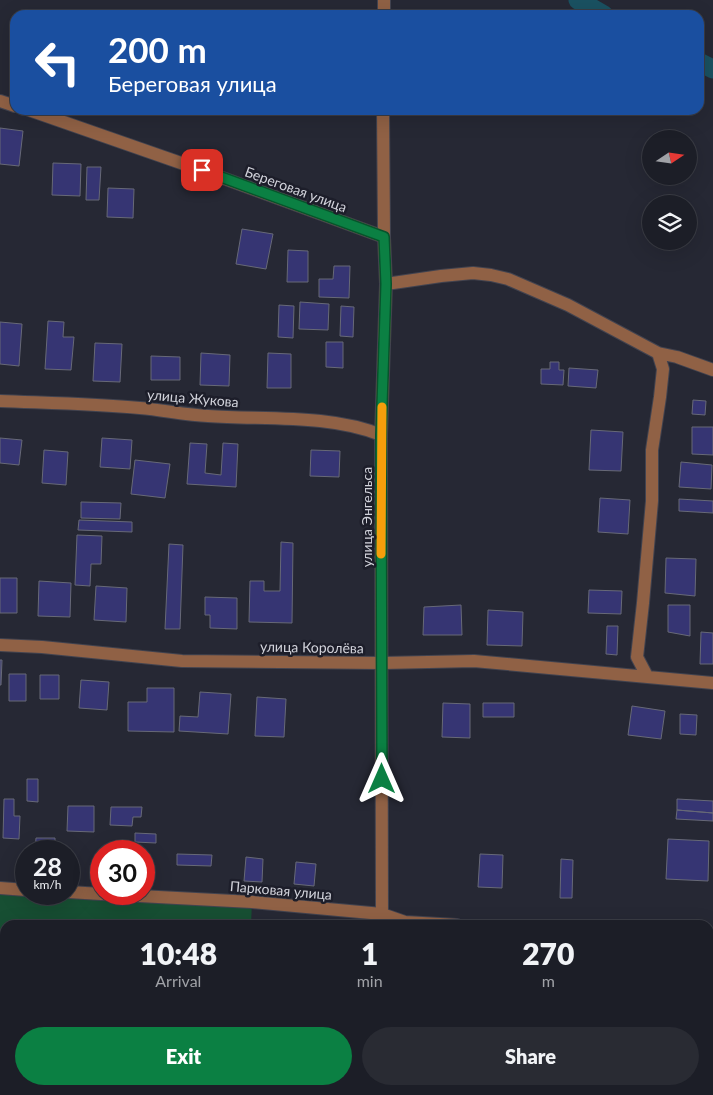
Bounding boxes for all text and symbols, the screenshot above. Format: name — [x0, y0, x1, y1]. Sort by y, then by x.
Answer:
text: 200 m — [108, 28, 207, 70]
icon: left — [25, 30, 90, 95]
text: Береговая улица — [108, 70, 277, 97]
north arrow — [642, 130, 698, 185]
map controls — [642, 130, 697, 250]
pin — [181, 149, 223, 191]
icon: arrive — [188, 156, 216, 184]
street label: Береговая улица — [243, 163, 349, 215]
button: layers — [642, 195, 697, 250]
street label: улица Жукова — [147, 386, 239, 410]
street label: улица Энгельса — [358, 467, 375, 567]
street label: улица Королёва — [260, 638, 364, 656]
position arrow — [355, 752, 407, 804]
speed limit sign: 30 — [90, 840, 155, 905]
text: 28 — [33, 851, 62, 881]
text: km/h — [33, 877, 62, 892]
street label: Парковая улица — [229, 877, 333, 903]
text: 10:48 — [140, 935, 217, 971]
text: 1 — [361, 935, 378, 971]
text: 270 — [522, 935, 574, 971]
text: Arrival — [155, 971, 201, 990]
text: min — [357, 971, 383, 990]
text: m — [542, 971, 555, 990]
button: Exit — [15, 1027, 352, 1085]
button: Share — [362, 1027, 699, 1085]

